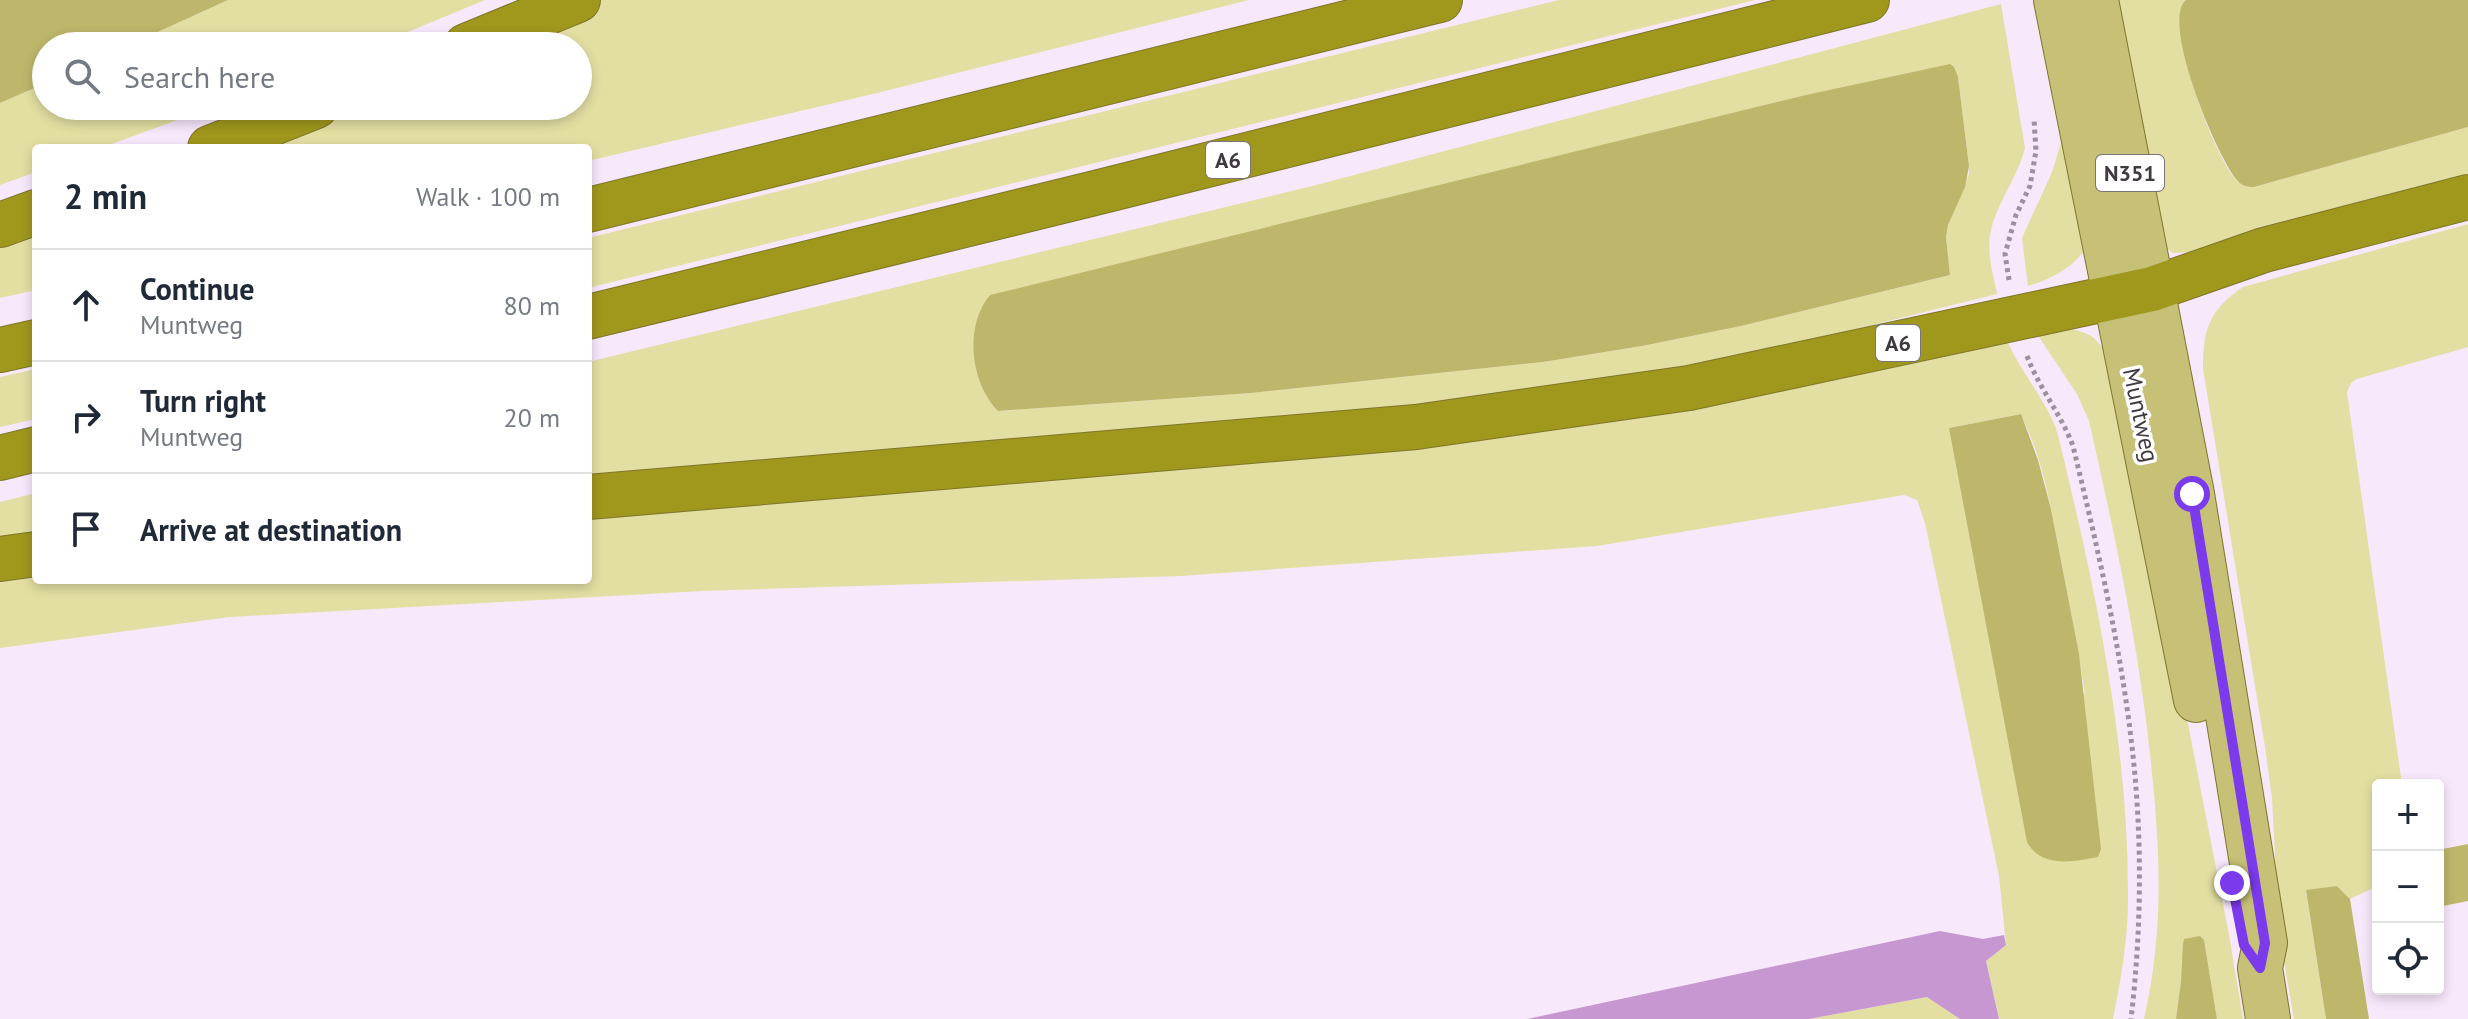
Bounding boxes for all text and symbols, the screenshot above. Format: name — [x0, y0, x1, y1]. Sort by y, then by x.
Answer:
search box — [32, 32, 592, 120]
icon: search — [60, 54, 104, 98]
text: Search here — [124, 57, 275, 96]
road number: A6 — [1206, 142, 1250, 178]
road number: N351 — [2096, 155, 2164, 191]
text: 2 min — [64, 174, 147, 218]
text: Walk · 100 m — [416, 180, 560, 213]
text: Continue — [140, 269, 254, 308]
icon: ahead — [64, 283, 108, 327]
text: 80 m — [504, 289, 560, 322]
text: Muntweg — [140, 308, 243, 341]
road number: A6 — [1876, 325, 1920, 361]
street label: Muntweg — [2116, 365, 2166, 465]
text: Turn right — [140, 381, 266, 420]
icon: right — [64, 395, 108, 439]
text: 20 m — [504, 401, 560, 434]
text: Muntweg — [140, 420, 243, 453]
route start — [2174, 476, 2210, 512]
icon: arrive — [64, 507, 108, 551]
text: Arrive at destination — [140, 510, 402, 549]
map controls — [2372, 779, 2444, 995]
button: + — [2372, 779, 2444, 851]
button: − — [2372, 851, 2444, 923]
route end — [2214, 865, 2250, 901]
button: locate — [2372, 923, 2444, 995]

